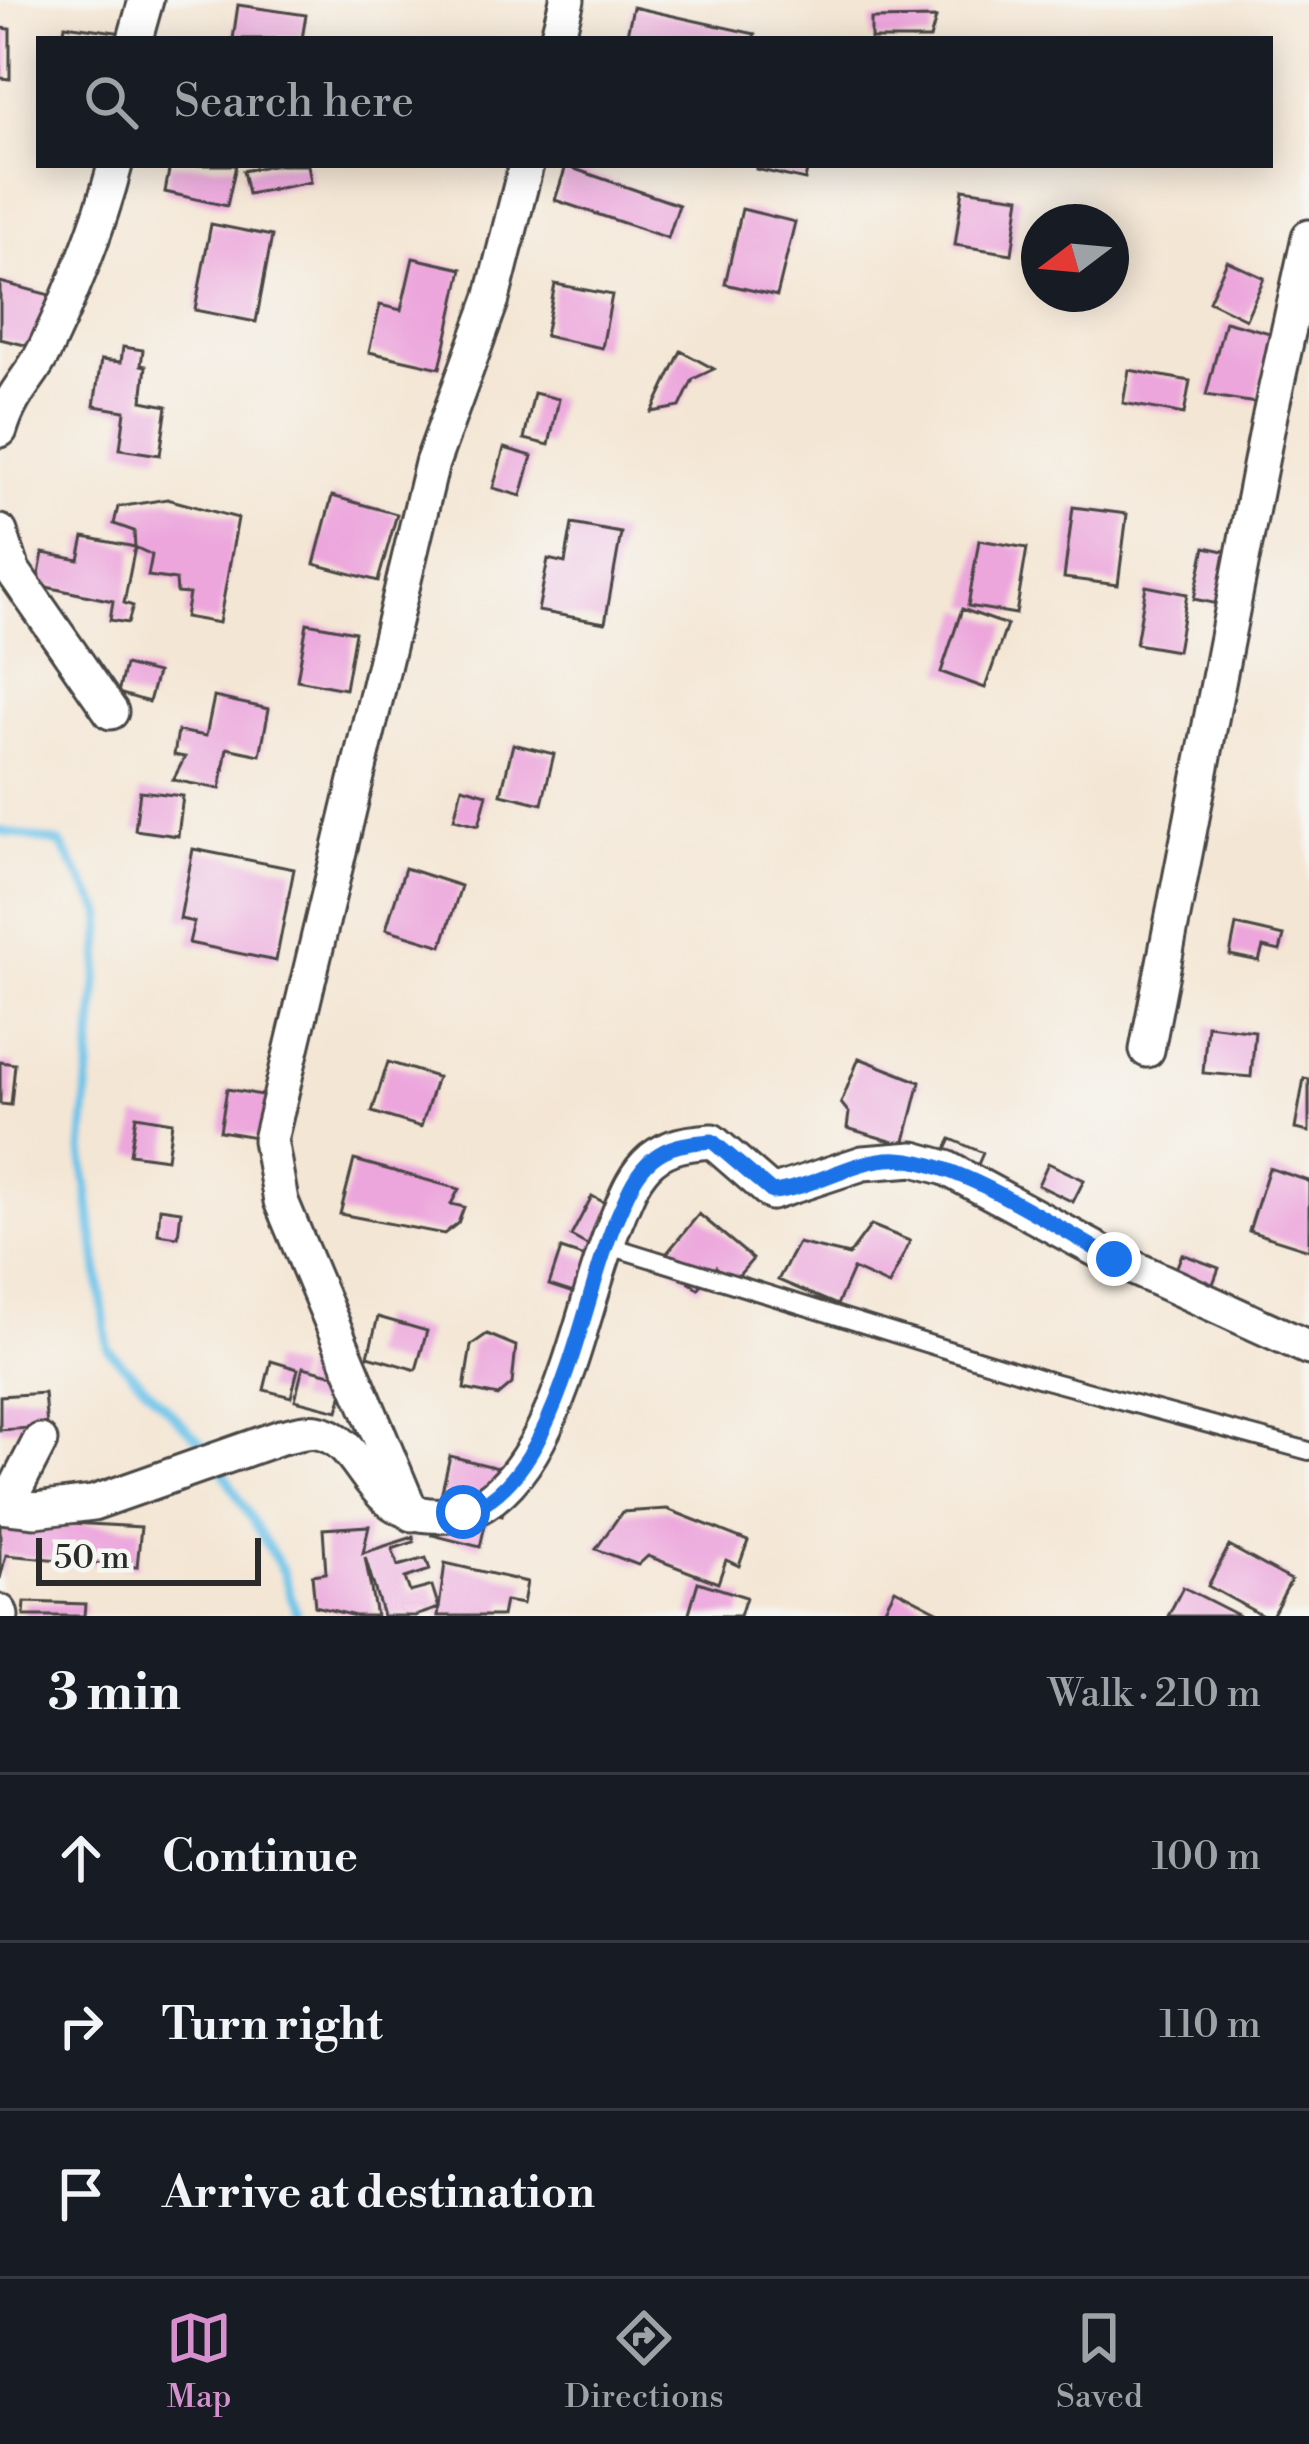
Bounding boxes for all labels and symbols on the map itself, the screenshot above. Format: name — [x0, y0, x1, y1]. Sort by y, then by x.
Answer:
north arrow — [1021, 204, 1129, 312]
route end — [1087, 1232, 1141, 1286]
route start — [436, 1485, 490, 1539]
scale bar — [36, 1532, 261, 1585]

